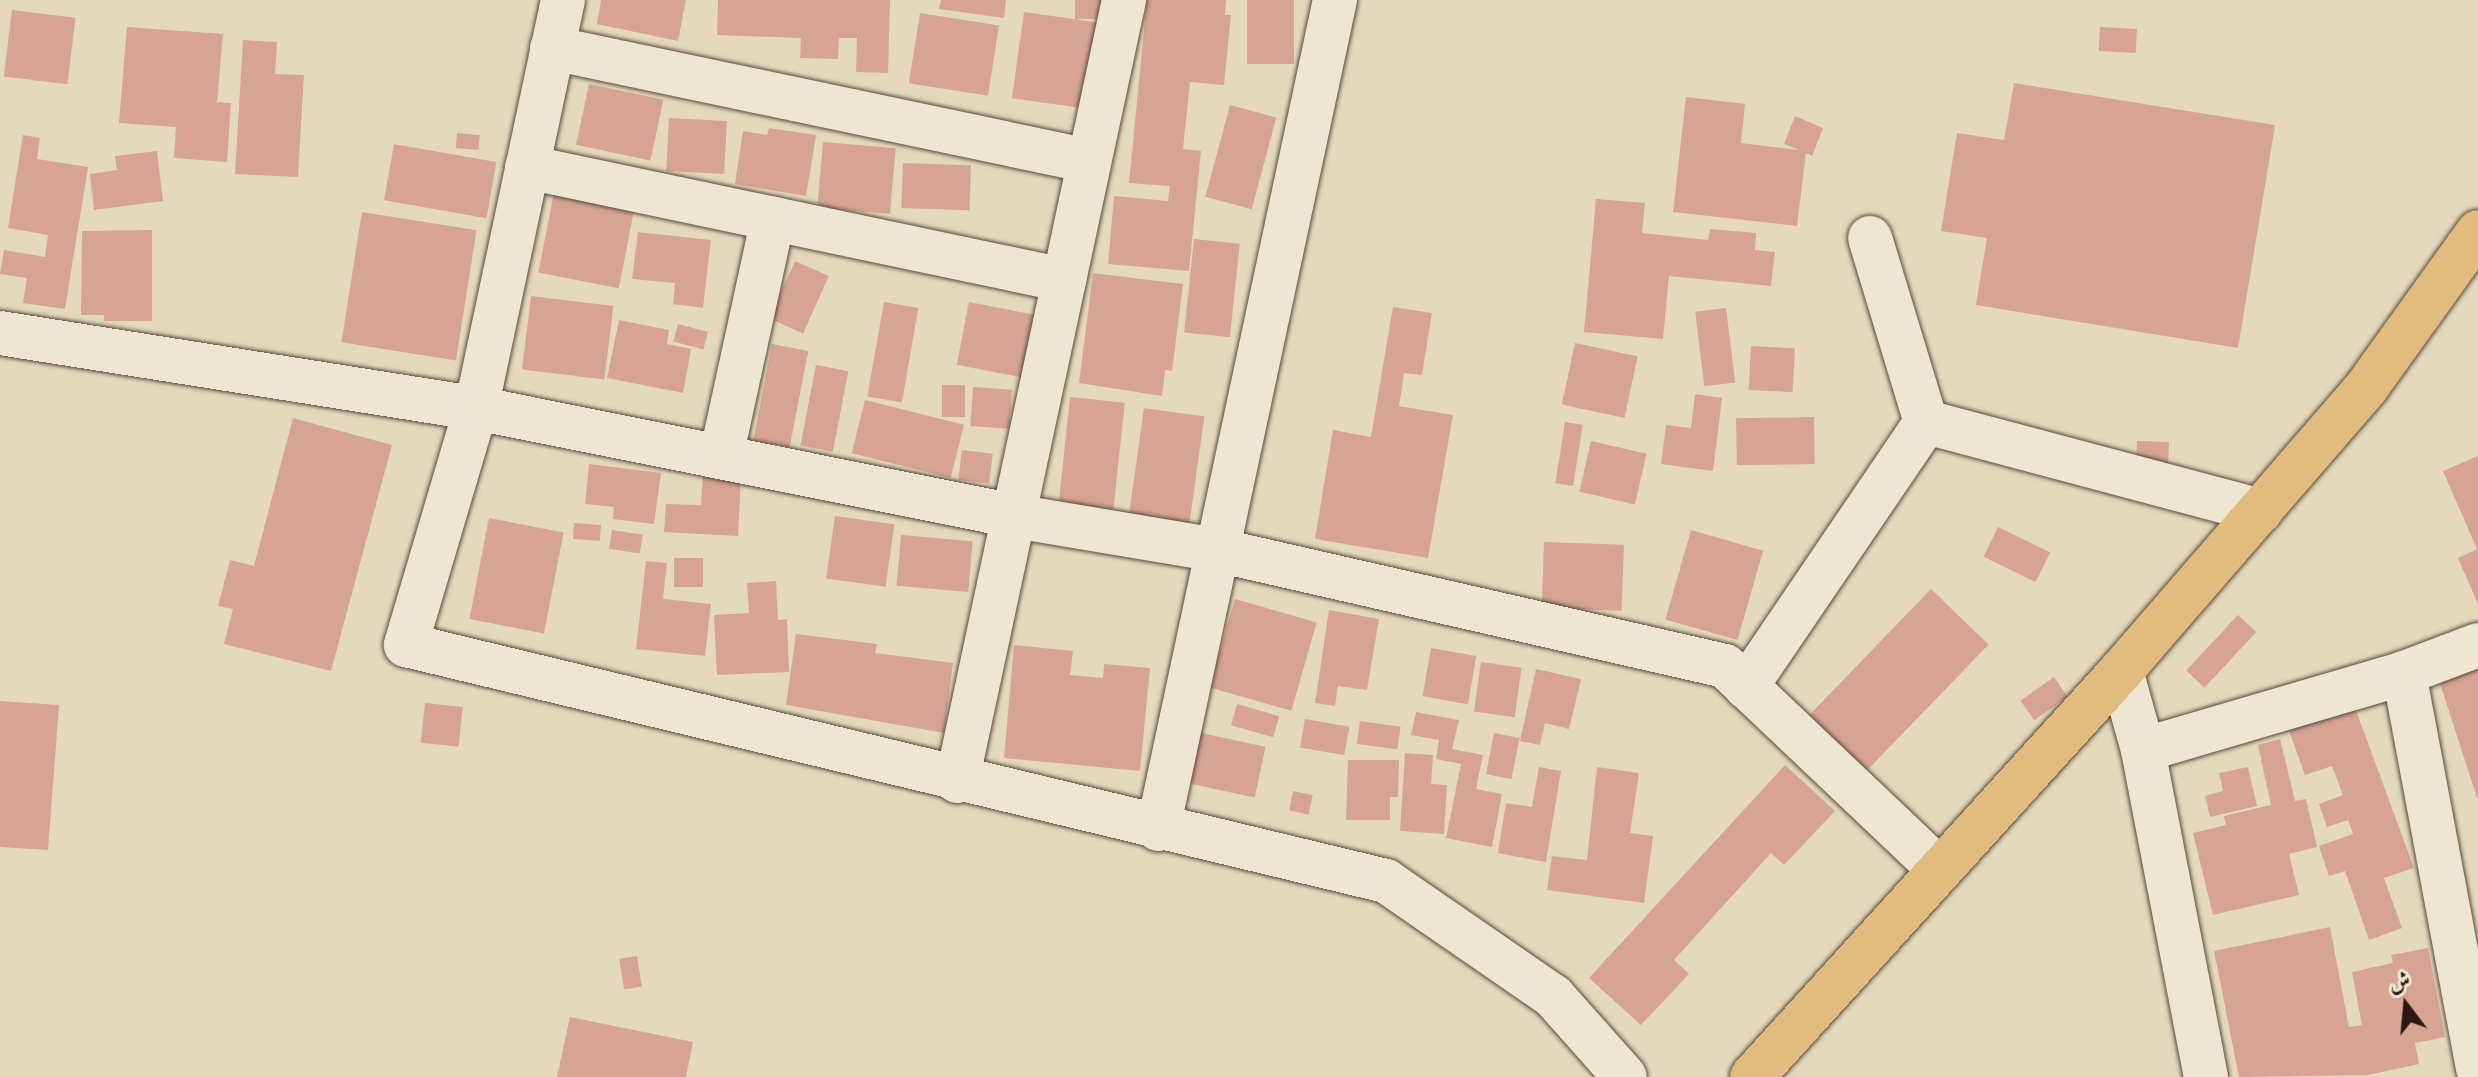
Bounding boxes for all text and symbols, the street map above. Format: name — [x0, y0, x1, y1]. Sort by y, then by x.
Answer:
north arrow — [2366, 965, 2446, 1045]
text: ش — [2385, 965, 2413, 997]

